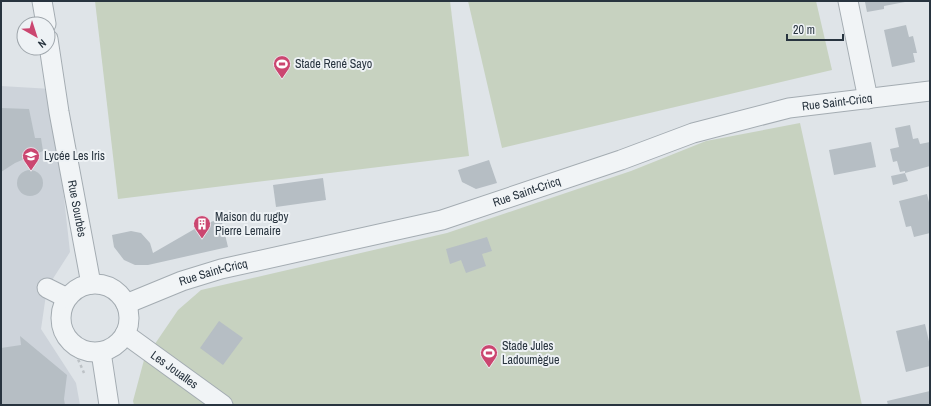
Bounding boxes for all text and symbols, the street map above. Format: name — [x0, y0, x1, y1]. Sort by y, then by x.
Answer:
north arrow — [16, 16, 56, 56]
scale bar — [787, 16, 843, 42]
text: 20 m — [793, 22, 815, 38]
text: N — [35, 36, 49, 51]
sports icon: Stade René Sayo — [272, 54, 292, 79]
place label: Stade René Sayo — [295, 56, 372, 72]
street label: Rue Saint-Cricq — [801, 90, 873, 114]
school or university icon: Lycée Les Iris — [21, 146, 41, 171]
place label: Lycée Les Iris — [44, 148, 105, 164]
street label: Rue Saint-Cricq — [491, 173, 563, 210]
street label: Rue Sourbès — [64, 179, 90, 238]
place label: Maison du rugby Pierre Lemaire — [215, 209, 288, 239]
building icon: Maison du rugby Pierre Lemaire — [192, 214, 212, 239]
street label: Rue Saint-Cricq — [177, 255, 249, 289]
place label: Stade Jules Ladoumègue — [502, 338, 559, 368]
sports icon: Stade Jules Ladoumègue — [479, 343, 499, 368]
street label: Les Joualles — [148, 347, 201, 392]

